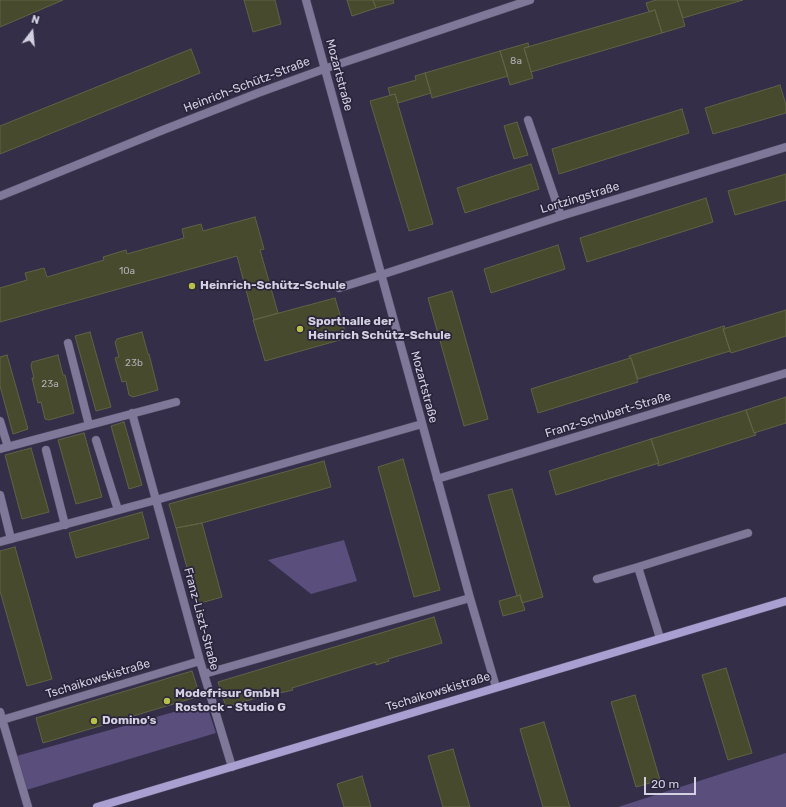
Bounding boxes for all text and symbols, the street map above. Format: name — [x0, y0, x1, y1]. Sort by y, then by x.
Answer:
north arrow — [12, 12, 52, 52]
text: N — [30, 13, 41, 27]
street label: Mozartstraße — [322, 37, 356, 113]
street label: Heinrich-Schütz-Straße — [182, 54, 312, 116]
house number: 8a — [510, 55, 522, 67]
street label: Lortzingstraße — [539, 179, 621, 217]
house number: 10a — [119, 265, 135, 277]
place label: Heinrich-Schütz-Schule — [200, 279, 346, 293]
marker: Heinrich-Schütz-Schule — [187, 281, 197, 291]
place label: Sporthalle der Heinrich Schütz-Schule — [308, 315, 451, 343]
marker: Sporthalle der Heinrich Schütz-Schule — [295, 324, 305, 334]
street label: Mozartstraße — [407, 349, 441, 425]
house number: 23b — [125, 357, 143, 369]
house number: 23a — [41, 378, 59, 390]
street label: Franz-Schubert-Straße — [543, 389, 673, 441]
street label: Franz-Liszt-Straße — [180, 566, 222, 672]
street label: Tschaikowskistraße — [44, 656, 152, 702]
street label: Tschaikowskistraße — [384, 669, 492, 715]
place label: Modefrisur GmbH Rostock - Studio G — [175, 687, 286, 715]
marker: Modefrisur GmbH Rostock - Studio G — [162, 696, 172, 706]
place label: Domino's — [102, 714, 156, 728]
marker: Domino's — [89, 716, 99, 726]
scale bar — [646, 769, 698, 795]
text: 20 m — [651, 777, 679, 791]

